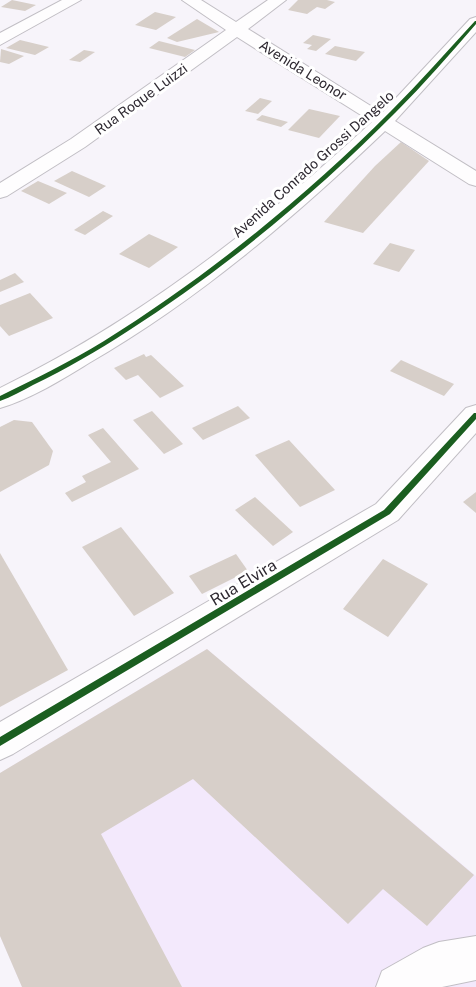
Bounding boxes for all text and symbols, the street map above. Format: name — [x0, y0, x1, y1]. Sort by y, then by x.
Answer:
street label: Avenida Leonor — [256, 37, 350, 103]
street label: Rua Roque Luizzi — [92, 60, 190, 138]
street label: Avenida Conrado Grossi Dangelo — [229, 87, 397, 241]
street label: Rua Elvira — [207, 555, 280, 610]

